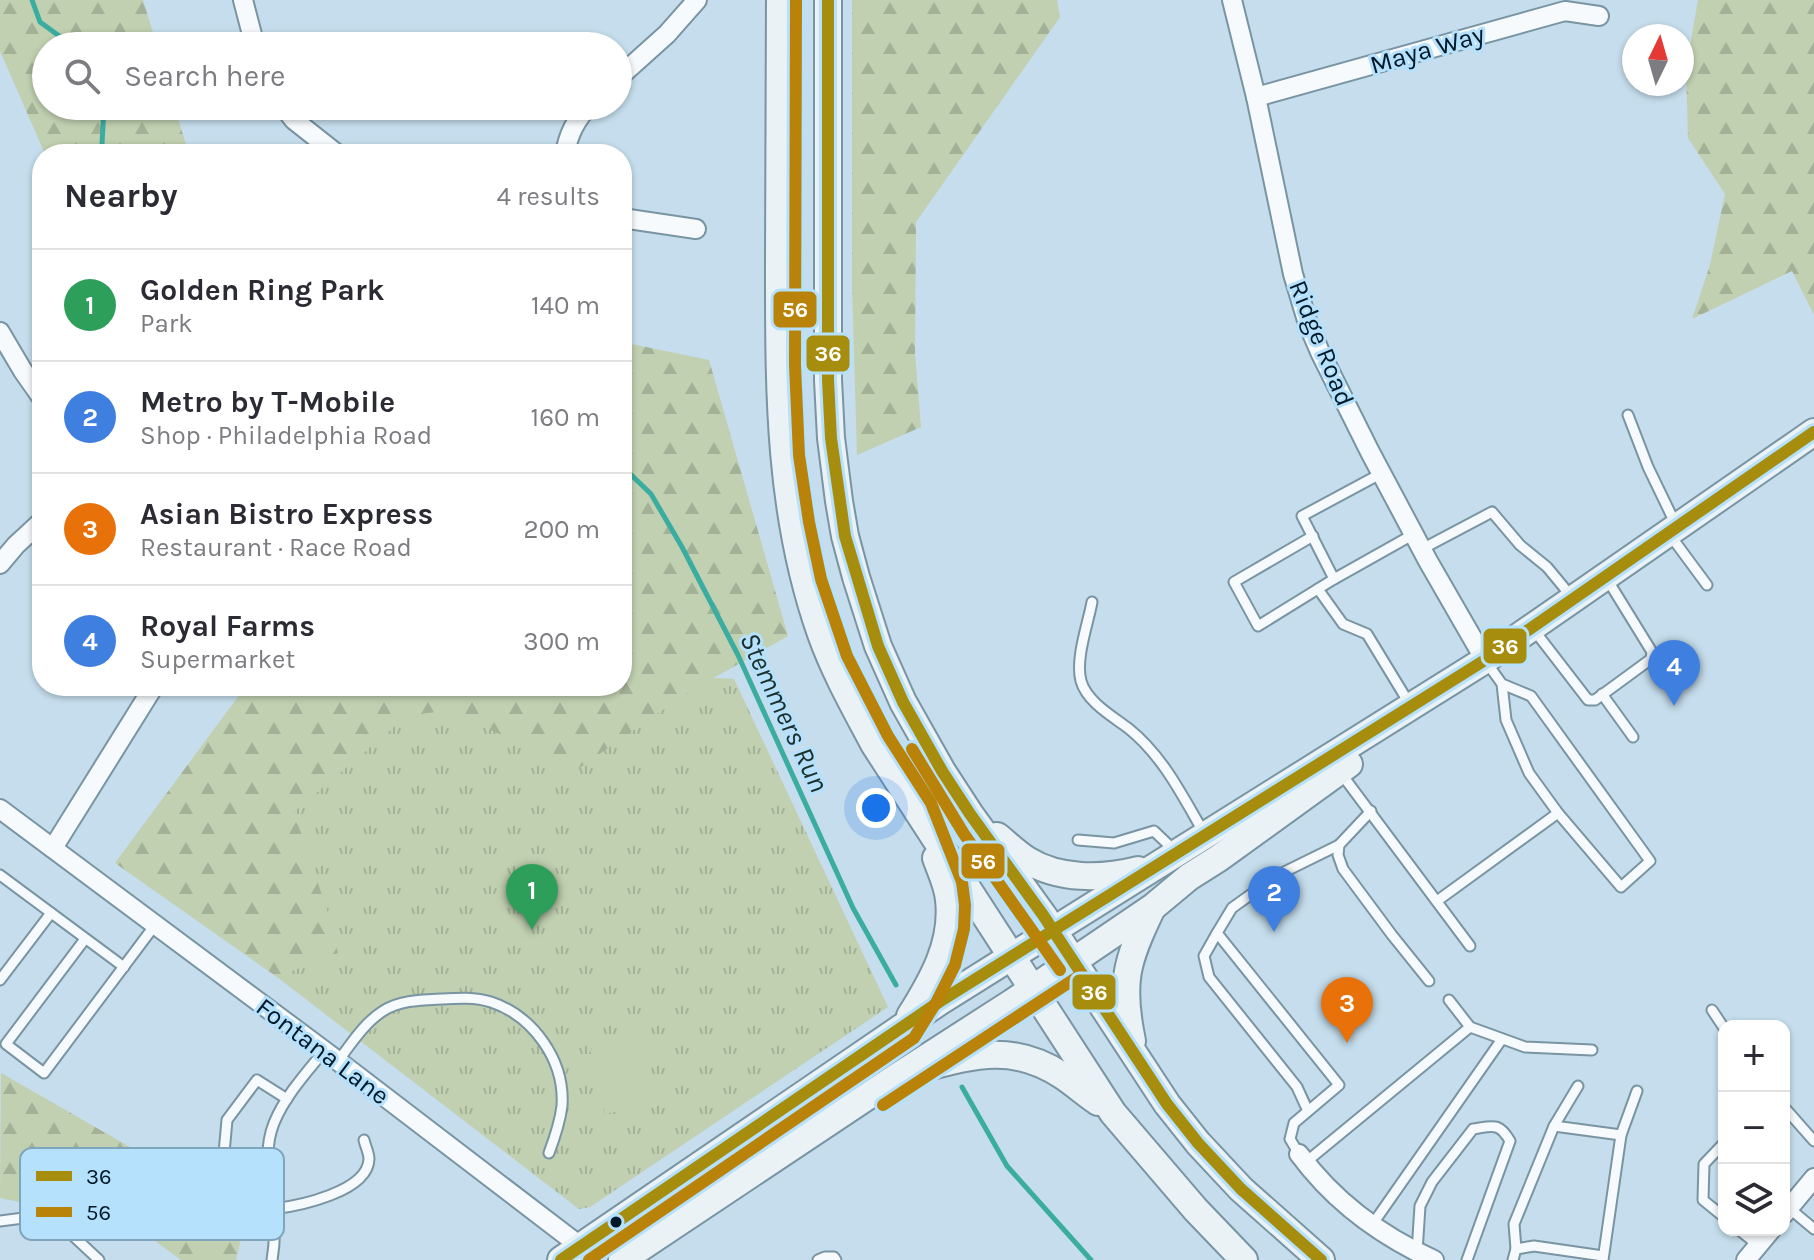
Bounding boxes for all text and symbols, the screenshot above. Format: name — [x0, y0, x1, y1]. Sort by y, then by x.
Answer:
street label: Maya Way — [1366, 18, 1488, 81]
north arrow — [1622, 24, 1694, 96]
search box — [32, 32, 632, 120]
icon: search — [60, 54, 104, 98]
text: Search here — [124, 58, 285, 94]
text: Nearby — [64, 176, 178, 216]
text: 4 results — [496, 181, 600, 212]
text: Golden Ring Park — [140, 272, 384, 308]
street label: Ridge Road — [1282, 276, 1361, 411]
text: 1 — [85, 290, 95, 321]
text: 140 m — [531, 290, 600, 321]
line badge: 56 — [772, 290, 818, 329]
text: 56 — [782, 297, 808, 323]
text: Park — [140, 308, 193, 339]
line badge: 36 — [805, 334, 851, 373]
text: 36 — [814, 341, 842, 367]
text: Metro by T-Mobile — [140, 384, 395, 420]
text: 2 — [82, 402, 98, 433]
text: 160 m — [531, 402, 600, 433]
text: Shop · Philadelphia Road — [140, 420, 432, 451]
text: Asian Bistro Express — [140, 496, 433, 532]
text: 3 — [82, 514, 98, 545]
text: 200 m — [524, 514, 600, 545]
text: Restaurant · Race Road — [140, 532, 412, 563]
text: Royal Farms — [140, 608, 315, 644]
text: 4 — [82, 626, 98, 657]
text: 300 m — [523, 626, 600, 657]
water label: Stemmers Run — [733, 627, 836, 797]
line badge: 36 — [1482, 627, 1528, 665]
text: 36 — [1491, 634, 1519, 660]
pin: 4 — [1648, 640, 1700, 706]
text: Supermarket — [140, 644, 295, 675]
your location — [856, 788, 896, 828]
line badge: 56 — [960, 842, 1006, 880]
text: 56 — [970, 849, 996, 875]
pin: 1 — [506, 864, 558, 930]
pin: 2 — [1248, 866, 1300, 932]
line badge: 36 — [1071, 973, 1117, 1011]
pin: 3 — [1321, 977, 1373, 1043]
text: 36 — [1080, 980, 1108, 1006]
street label: Fontana Lane — [250, 991, 395, 1111]
map controls — [1718, 1020, 1790, 1236]
button: + — [1718, 1020, 1790, 1092]
button: − — [1718, 1092, 1790, 1164]
legend — [20, 1148, 284, 1240]
text: 36 — [86, 1164, 112, 1190]
button: layers — [1718, 1164, 1790, 1236]
text: 56 — [86, 1200, 111, 1226]
unlabelled marker — [608, 1214, 624, 1230]

